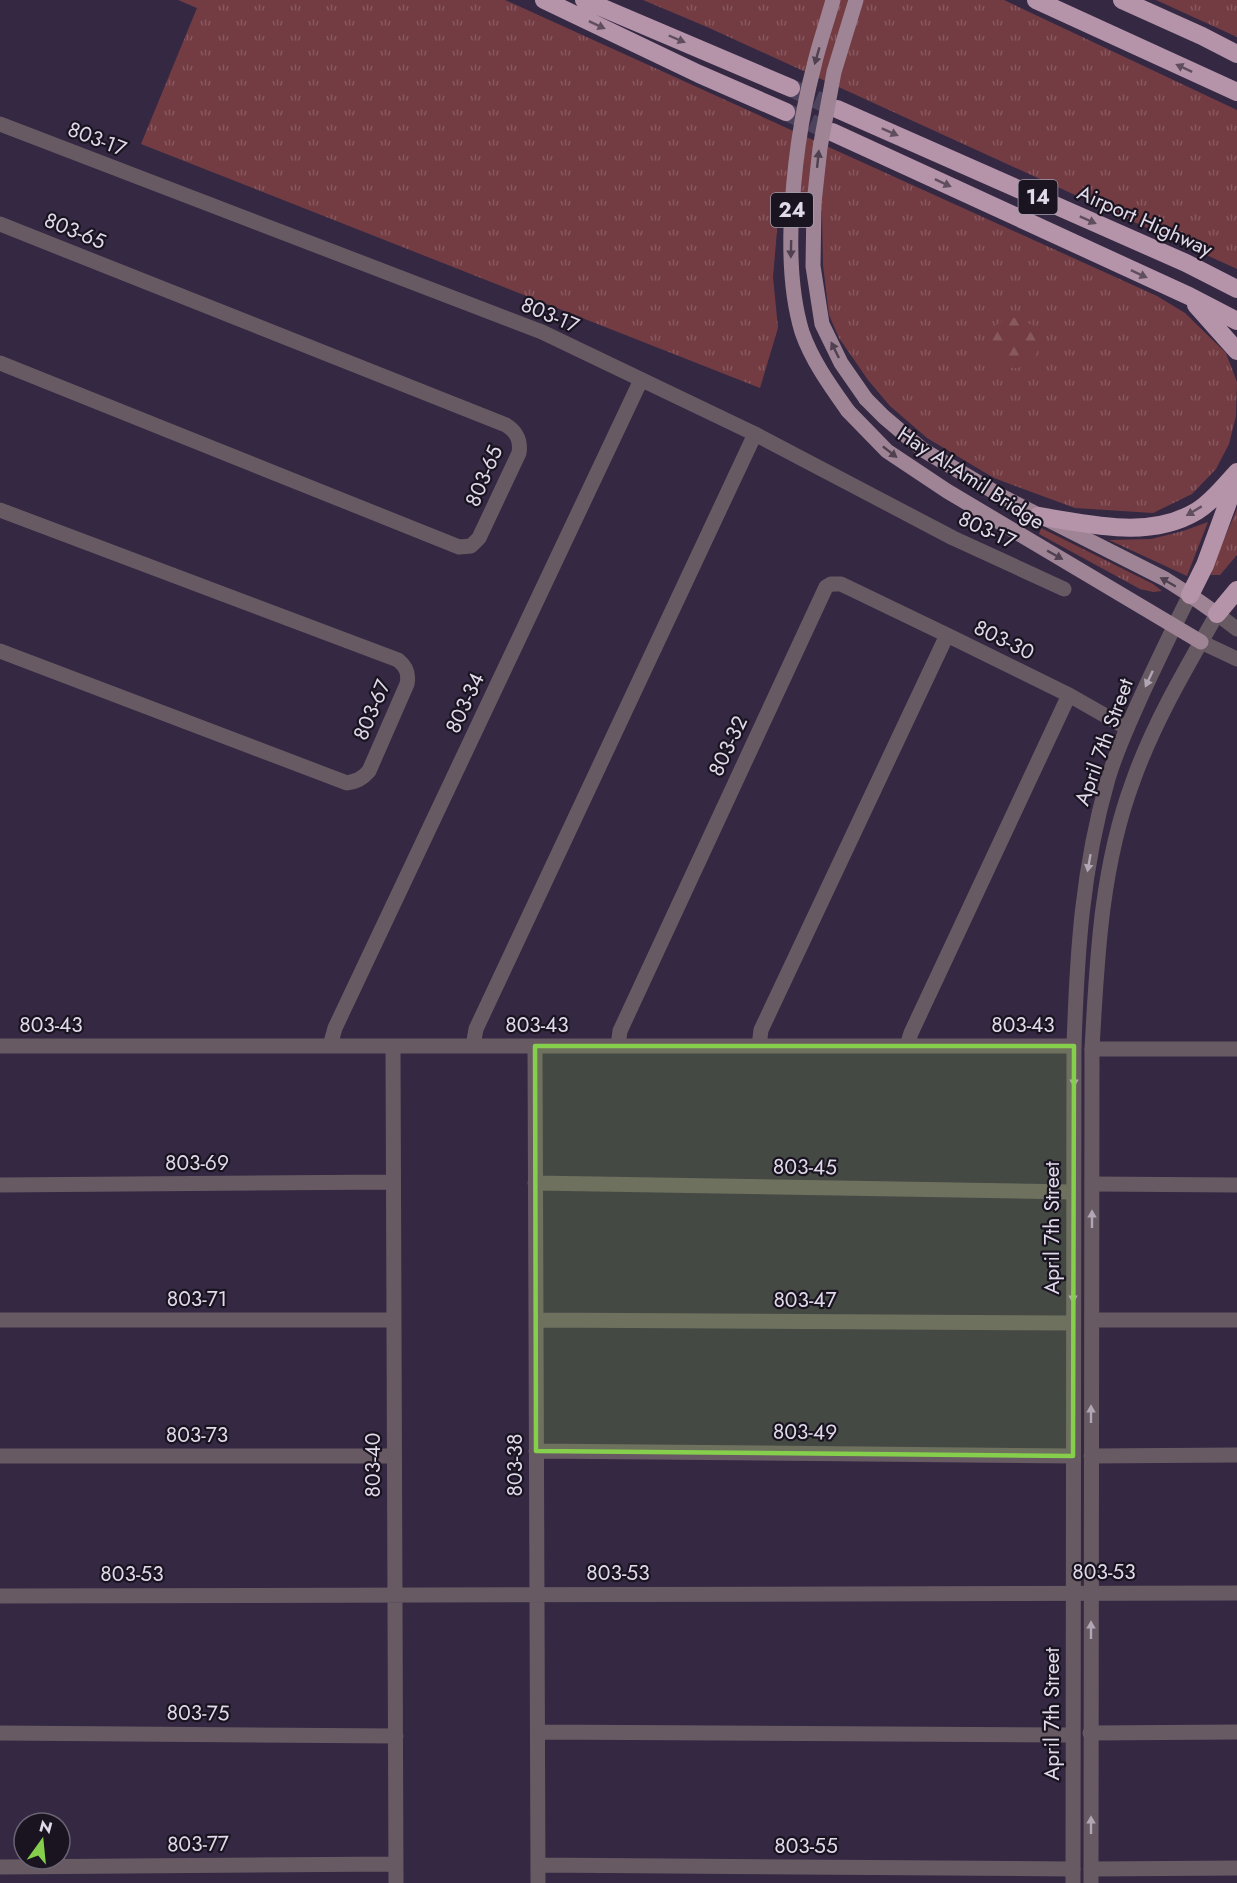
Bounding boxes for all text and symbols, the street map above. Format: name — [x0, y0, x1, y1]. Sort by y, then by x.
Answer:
one-way arrow — [588, 21, 605, 30]
one-way arrow — [668, 35, 686, 44]
one-way arrow — [811, 47, 821, 65]
one-way arrow — [1175, 63, 1192, 72]
street label: 803-17 — [63, 114, 131, 164]
one-way arrow — [882, 128, 899, 137]
one-way arrow — [814, 149, 823, 168]
street label: Airport Highway — [1072, 178, 1218, 265]
one-way arrow — [934, 179, 951, 188]
road number: 14 — [1018, 180, 1058, 214]
road number: 24 — [771, 193, 813, 227]
street label: 803-65 — [40, 205, 110, 257]
one-way arrow — [1079, 215, 1097, 225]
one-way arrow — [786, 239, 796, 258]
one-way arrow — [1130, 269, 1147, 278]
street label: 803-17 — [516, 289, 584, 341]
one-way arrow — [830, 342, 839, 359]
street label: Hay Al-Amil Bridge — [892, 419, 1050, 537]
street label: 803-65 — [458, 441, 510, 511]
one-way arrow — [882, 445, 897, 457]
street label: 803-17 — [953, 504, 1021, 556]
one-way arrow — [1186, 506, 1202, 517]
one-way arrow — [1047, 550, 1064, 560]
one-way arrow — [1159, 577, 1176, 587]
street label: 803-30 — [969, 612, 1039, 668]
street label: 803-34 — [438, 668, 492, 738]
one-way arrow — [1145, 670, 1154, 687]
street label: April 7th Street — [1067, 674, 1141, 810]
street label: 803-67 — [346, 675, 398, 745]
street label: 803-32 — [701, 711, 755, 781]
one-way arrow — [1084, 854, 1093, 873]
street label: 803-43 — [19, 1010, 83, 1040]
street label: 803-43 — [505, 1010, 569, 1040]
street label: 803-43 — [991, 1010, 1055, 1040]
one-way arrow — [1069, 1069, 1079, 1088]
street label: 803-69 — [165, 1148, 229, 1178]
street label: 803-45 — [773, 1151, 837, 1183]
street label: April 7th Street — [1037, 1161, 1067, 1295]
one-way arrow — [1087, 1209, 1097, 1228]
street label: 803-71 — [167, 1284, 227, 1314]
street label: 803-47 — [773, 1285, 837, 1315]
one-way arrow — [1068, 1285, 1078, 1304]
one-way arrow — [1086, 1404, 1096, 1423]
street label: 803-49 — [773, 1416, 837, 1448]
street label: 803-73 — [166, 1420, 228, 1450]
street label: 803-40 — [358, 1433, 388, 1497]
street label: 803-38 — [500, 1434, 530, 1496]
street label: 803-53 — [1072, 1557, 1136, 1587]
street label: 803-53 — [586, 1558, 650, 1588]
street label: 803-53 — [100, 1559, 164, 1589]
one-way arrow — [1086, 1620, 1096, 1639]
street label: April 7th Street — [1037, 1647, 1067, 1781]
street label: 803-75 — [166, 1697, 230, 1729]
north arrow — [12, 1811, 72, 1871]
text: N — [37, 1814, 55, 1840]
one-way arrow — [1086, 1815, 1096, 1834]
street label: 803-77 — [167, 1828, 229, 1860]
street label: 803-55 — [774, 1831, 838, 1861]

